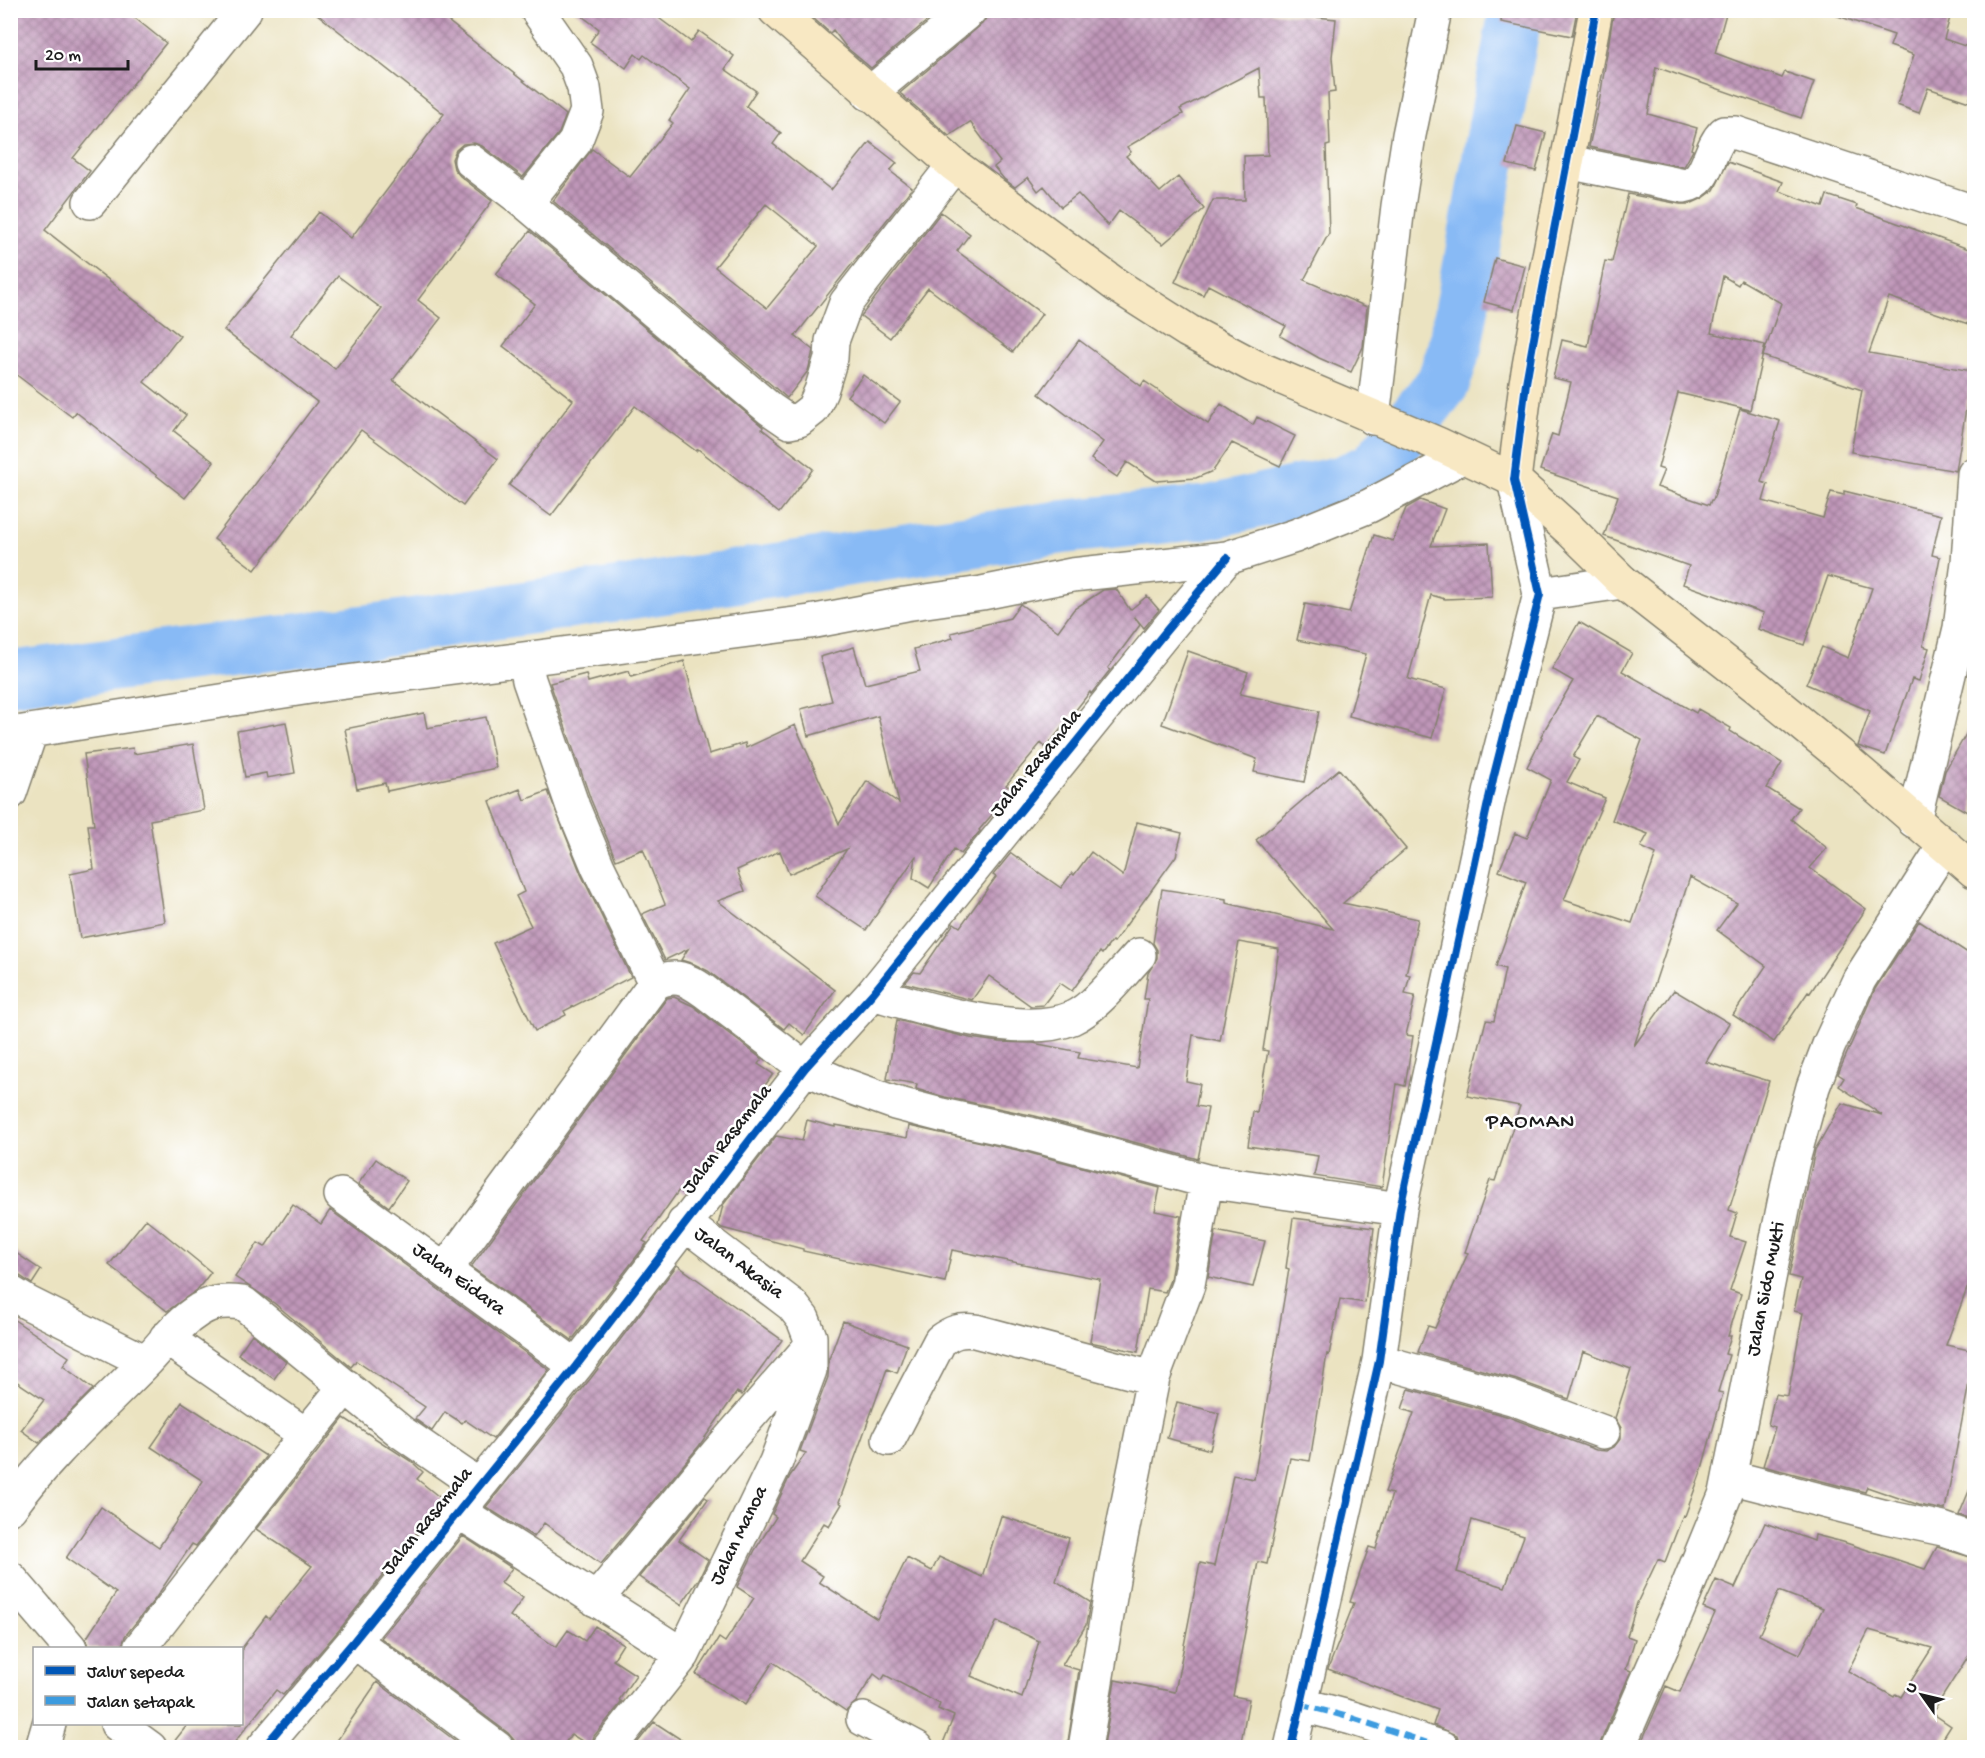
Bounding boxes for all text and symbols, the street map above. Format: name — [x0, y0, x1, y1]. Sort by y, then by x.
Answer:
scale bar — [36, 33, 128, 71]
text: 20 m — [45, 46, 81, 67]
street label: Jalan Rasamala — [986, 705, 1088, 823]
street label: Jalan Rasamala — [678, 1080, 778, 1199]
district label: PAOMAN — [1485, 1110, 1576, 1136]
street label: Jalan Sido Mukti — [1743, 1220, 1791, 1358]
street label: Jalan Akasia — [689, 1223, 788, 1306]
street label: Jalan Eidara — [407, 1239, 510, 1322]
street label: Jalan Rasamala — [377, 1463, 479, 1581]
street label: Jalan Manoa — [706, 1482, 774, 1589]
legend — [33, 1647, 243, 1725]
text: Jalur sepeda — [87, 1663, 185, 1684]
north arrow — [1892, 1665, 1952, 1725]
text: U — [1902, 1679, 1923, 1698]
text: Jalan setapak — [87, 1693, 195, 1714]

